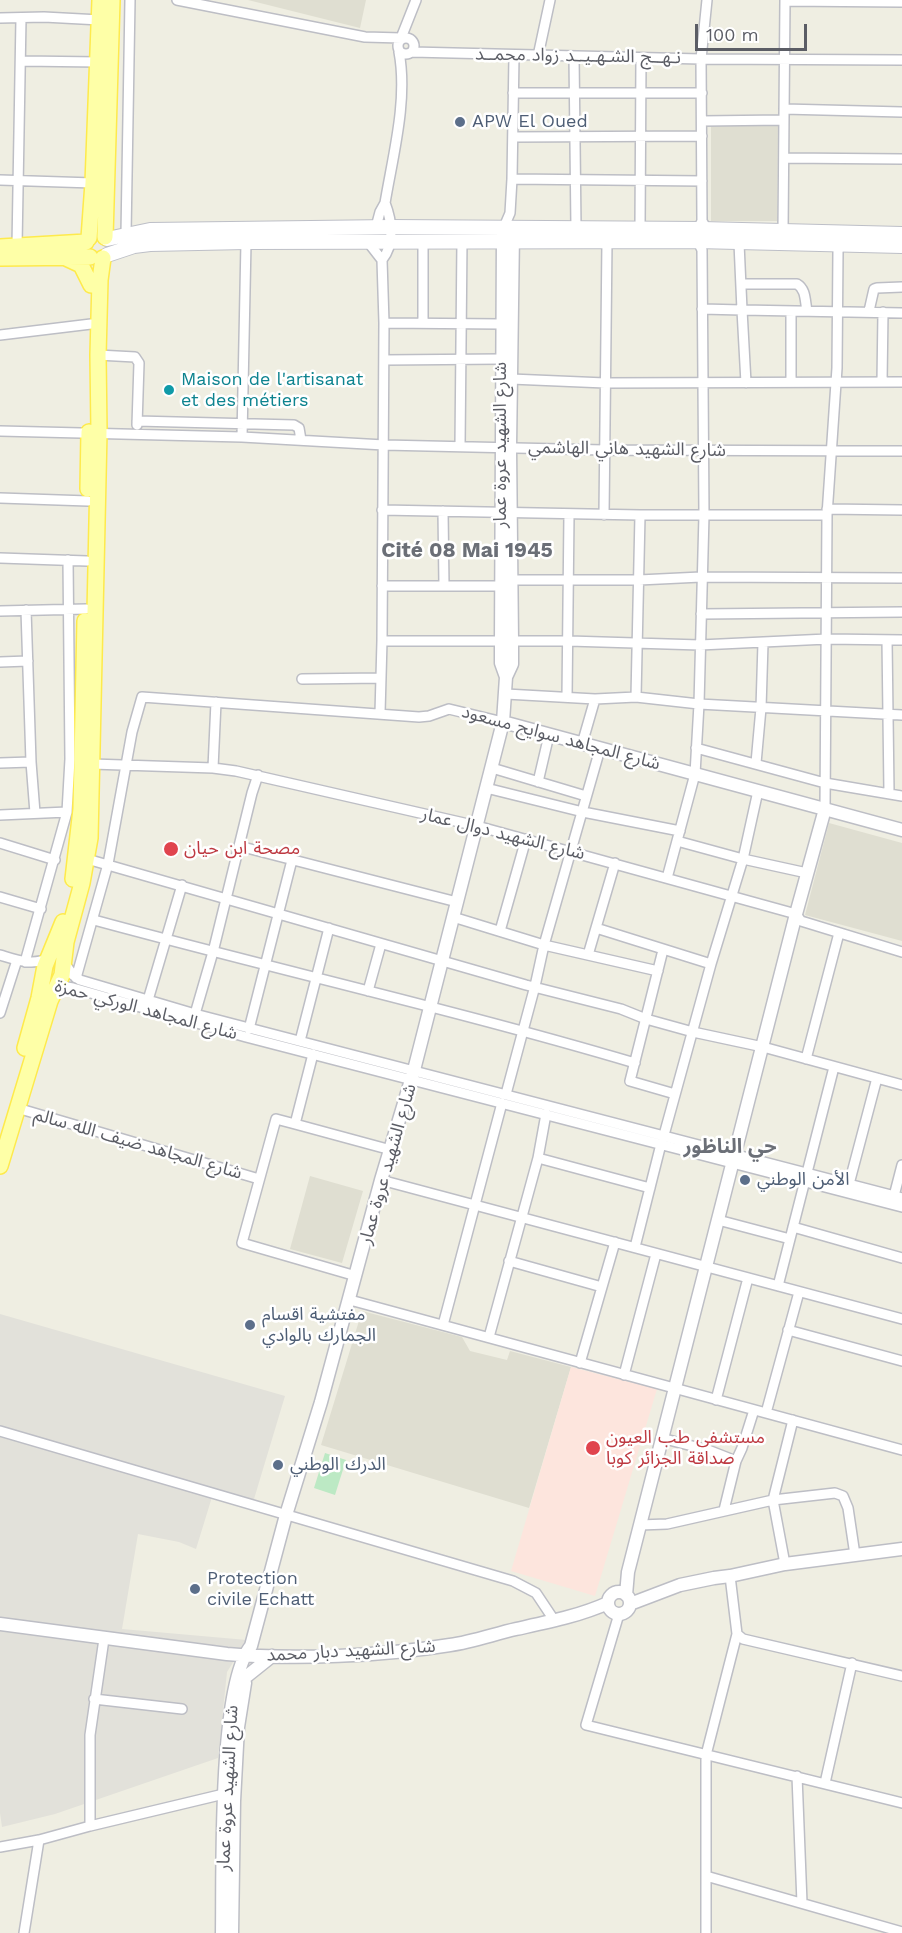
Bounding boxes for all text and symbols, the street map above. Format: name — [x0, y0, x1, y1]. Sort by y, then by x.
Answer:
scale bar — [698, 12, 810, 50]
text: 100 m — [706, 24, 759, 45]
street label: نـهــج الشـهـيــد زواد محمــد — [475, 43, 681, 69]
place label: APW El Oued — [472, 111, 588, 133]
marker: APW El Oued — [453, 115, 467, 129]
street label: شارع الشهيد عروة عمار — [490, 362, 512, 528]
place label: Maison de l'artisanat et des métiers — [181, 369, 363, 412]
marker: Maison de l'artisanat et des métiers — [162, 383, 176, 397]
street label: شارع الشهيد هاني الهاشمي — [528, 436, 726, 462]
district label: Cité 08 Mai 1945 — [381, 538, 553, 564]
street label: شارع المجاهد سوايح مسعود — [459, 701, 663, 775]
street label: شارع الشهيد دوال عمار — [419, 803, 587, 865]
place label: مصحة ابن حيان — [184, 838, 300, 860]
marker: مصحة ابن حيان — [162, 840, 180, 858]
street label: شارع المجاهد الوركي حمزة — [52, 975, 240, 1045]
street label: شارع الشهيد عروة عمار — [355, 1081, 421, 1247]
street label: شارع المجاهد ضيف الله سالم — [31, 1104, 245, 1184]
district label: حي الناظور — [683, 1135, 777, 1159]
place label: الأمن الوطني — [757, 1169, 850, 1191]
marker: الأمن الوطني — [738, 1173, 752, 1187]
place label: مفتشية اقسام الجمارك بالوادي — [262, 1304, 376, 1346]
marker: مفتشية اقسام الجمارك بالوادي — [243, 1318, 257, 1332]
place label: مستشفى طب العيون صداقة الجزائر كوبا — [606, 1427, 765, 1470]
marker: مستشفى طب العيون صداقة الجزائر كوبا — [584, 1439, 602, 1457]
place label: الدرك الوطني — [290, 1454, 386, 1476]
marker: الدرك الوطني — [271, 1458, 285, 1472]
place label: Protection civile Echatt — [207, 1568, 314, 1610]
marker: Protection civile Echatt — [188, 1582, 202, 1596]
street label: شارع الشهيد دبار محمد — [266, 1636, 436, 1666]
street label: شارع الشهيد عروة عمار — [213, 1705, 243, 1871]

